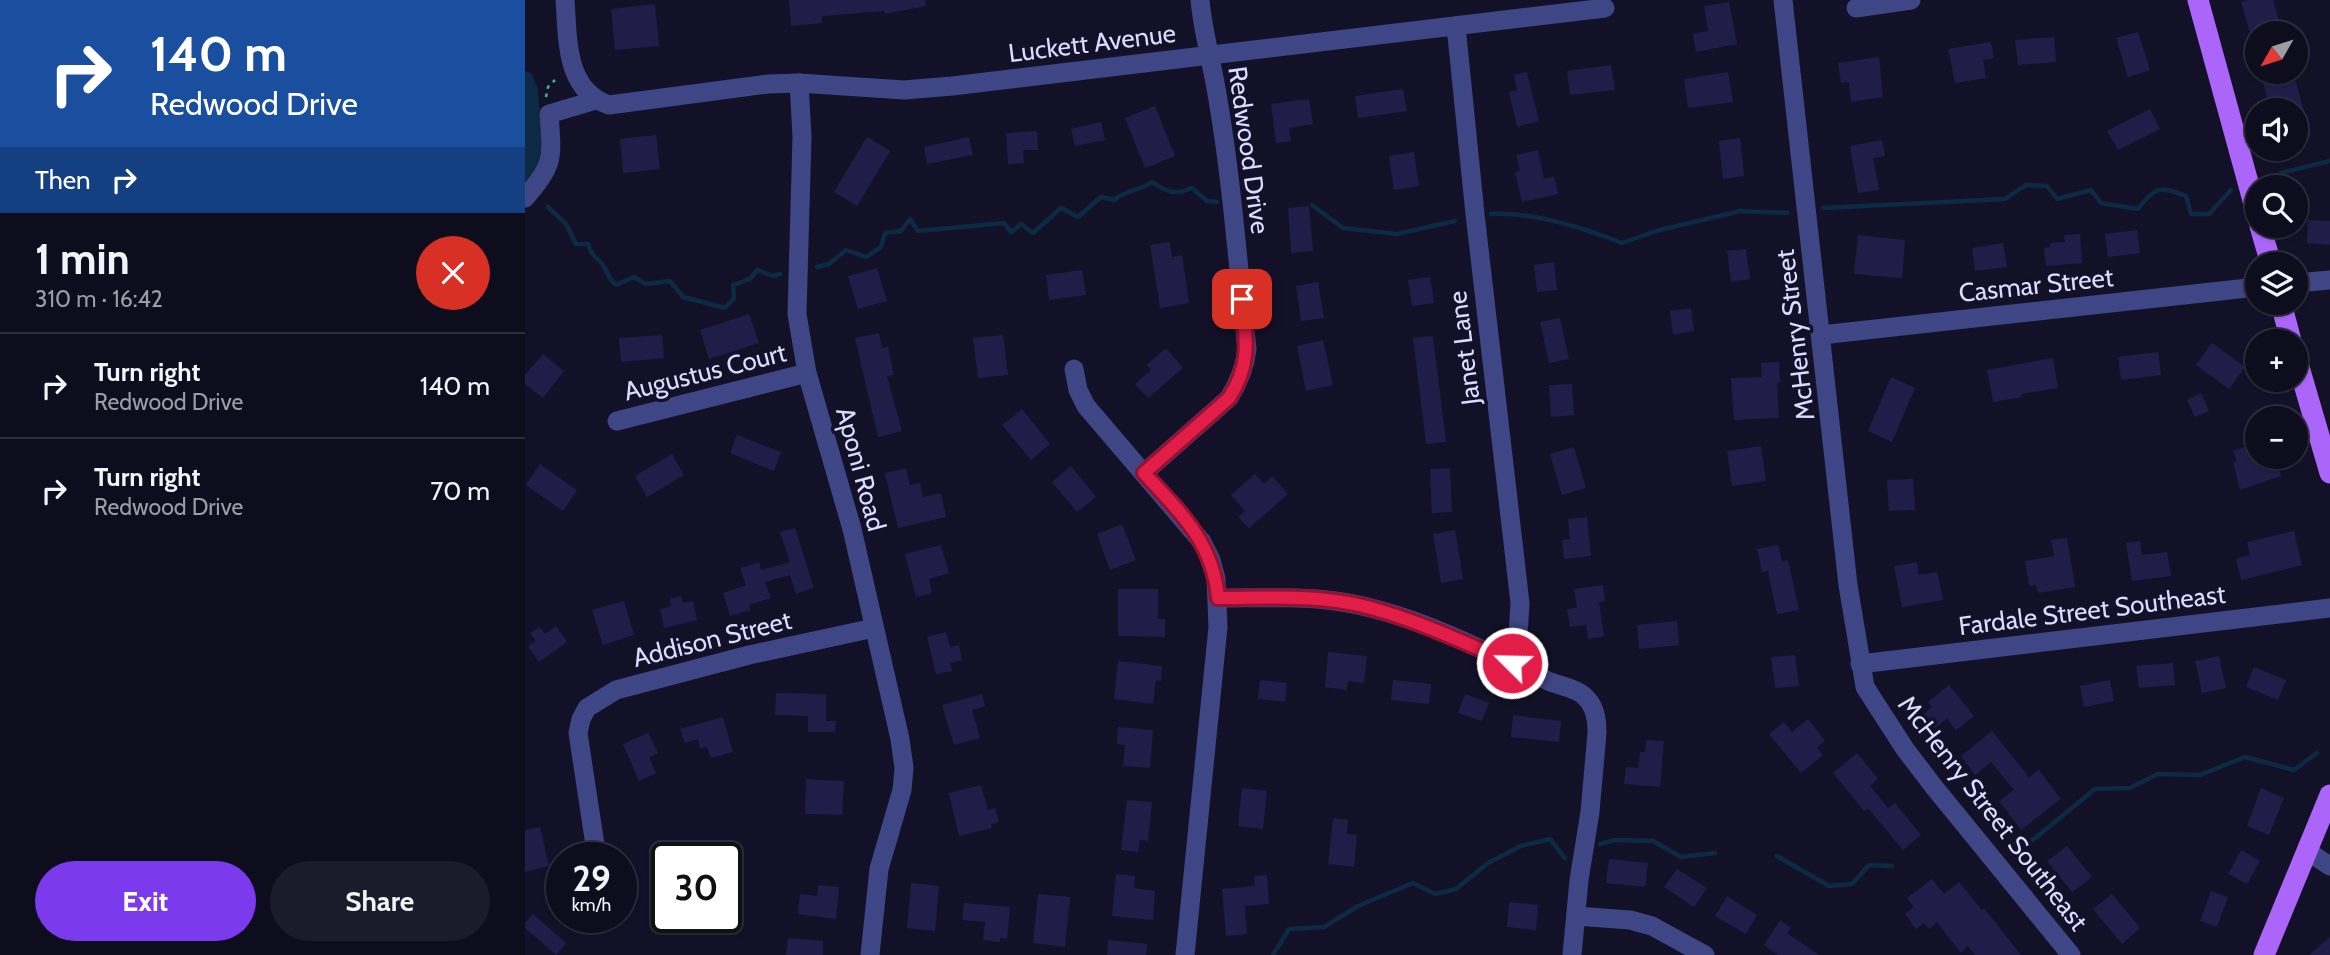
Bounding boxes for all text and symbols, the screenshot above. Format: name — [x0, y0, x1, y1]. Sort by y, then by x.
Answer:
street label: Luckett Avenue — [1006, 17, 1178, 69]
north arrow — [2245, 21, 2308, 84]
map controls — [2245, 21, 2308, 469]
text: 140 m — [150, 24, 287, 83]
icon: right — [35, 28, 126, 119]
street label: Redwood Drive — [1221, 64, 1277, 236]
text: Redwood Drive — [150, 84, 358, 123]
button: sound — [2245, 98, 2308, 161]
icon: right — [105, 161, 143, 199]
text: Then — [35, 164, 91, 196]
button: search — [2245, 175, 2308, 238]
text: 1 min — [35, 233, 130, 285]
button: close — [416, 236, 490, 310]
street label: McHenry Street — [1769, 247, 1821, 422]
button: layers — [2245, 252, 2308, 315]
street label: Casmar Street — [1957, 261, 2115, 309]
pin — [1212, 269, 1272, 329]
icon: arrive — [1223, 280, 1261, 318]
text: 310 m · 16:42 — [35, 285, 163, 313]
street label: Janet Lane — [1441, 289, 1487, 408]
button: + — [2245, 329, 2308, 392]
street label: Augustus Court — [620, 336, 790, 408]
text: Turn right — [94, 356, 200, 388]
icon: right — [35, 367, 73, 405]
text: 140 m — [420, 370, 490, 402]
text: Redwood Drive — [94, 388, 243, 416]
street label: Aponi Road — [829, 403, 893, 535]
button: − — [2245, 406, 2308, 469]
text: Turn right — [94, 461, 200, 493]
icon: right — [35, 472, 73, 510]
text: 70 m — [430, 475, 490, 507]
text: Redwood Drive — [94, 493, 243, 521]
street label: Fardale Street Southeast — [1957, 578, 2227, 642]
street label: Addison Street — [629, 604, 795, 674]
position arrow — [1475, 626, 1549, 700]
street label: McHenry Street Southeast — [1891, 689, 2095, 937]
speed limit sign: 30 — [651, 842, 742, 933]
text: 29 — [572, 857, 611, 900]
button: Exit — [35, 861, 256, 941]
button: Share — [270, 861, 490, 941]
text: km/h — [572, 894, 611, 916]

